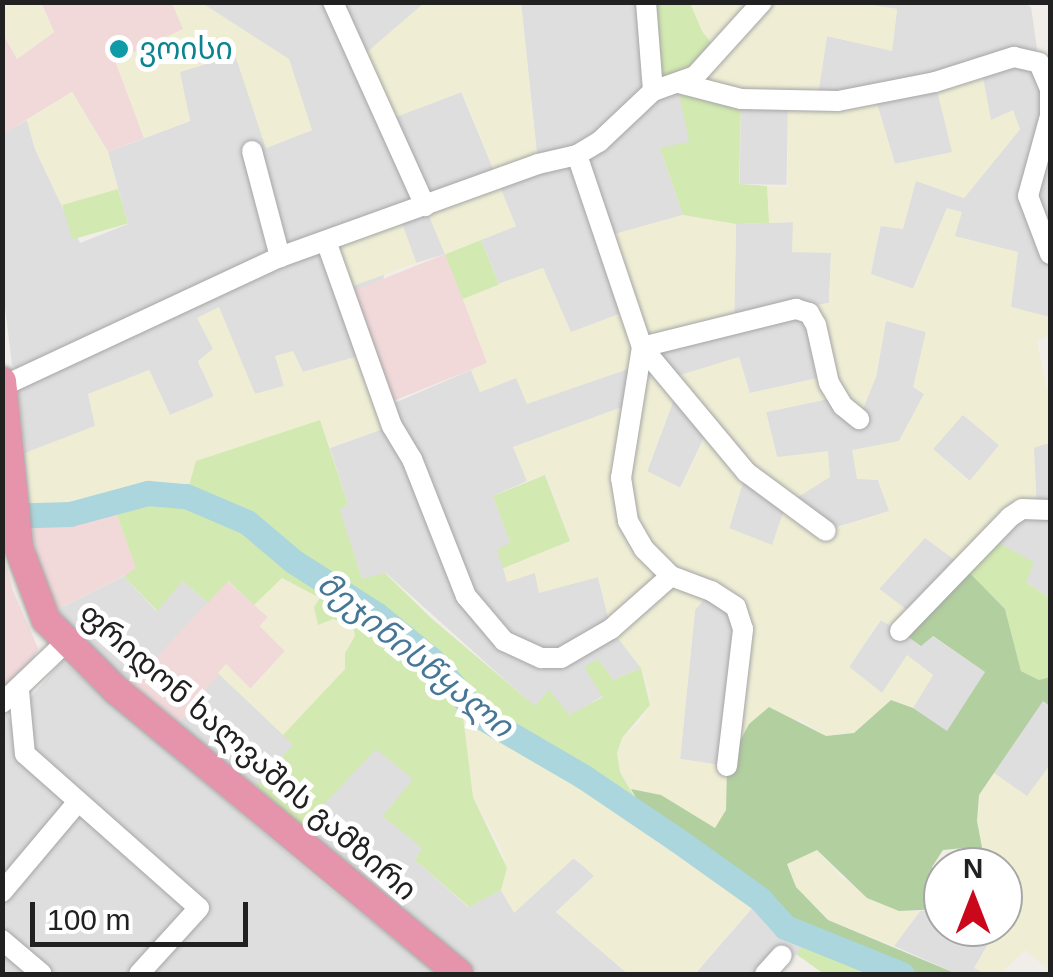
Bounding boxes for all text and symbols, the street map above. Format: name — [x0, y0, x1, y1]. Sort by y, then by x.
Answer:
place label: ვოისი — [139, 31, 233, 67]
marker: ვოისი — [108, 38, 130, 60]
water label: მეჯინისწყალი — [310, 564, 520, 746]
street label: ფრიდონ ხალვაშის გამზირი — [72, 596, 424, 908]
north arrow — [923, 847, 1023, 947]
text: N — [963, 853, 983, 884]
scale bar — [35, 882, 252, 944]
text: 100 m — [47, 903, 130, 936]

